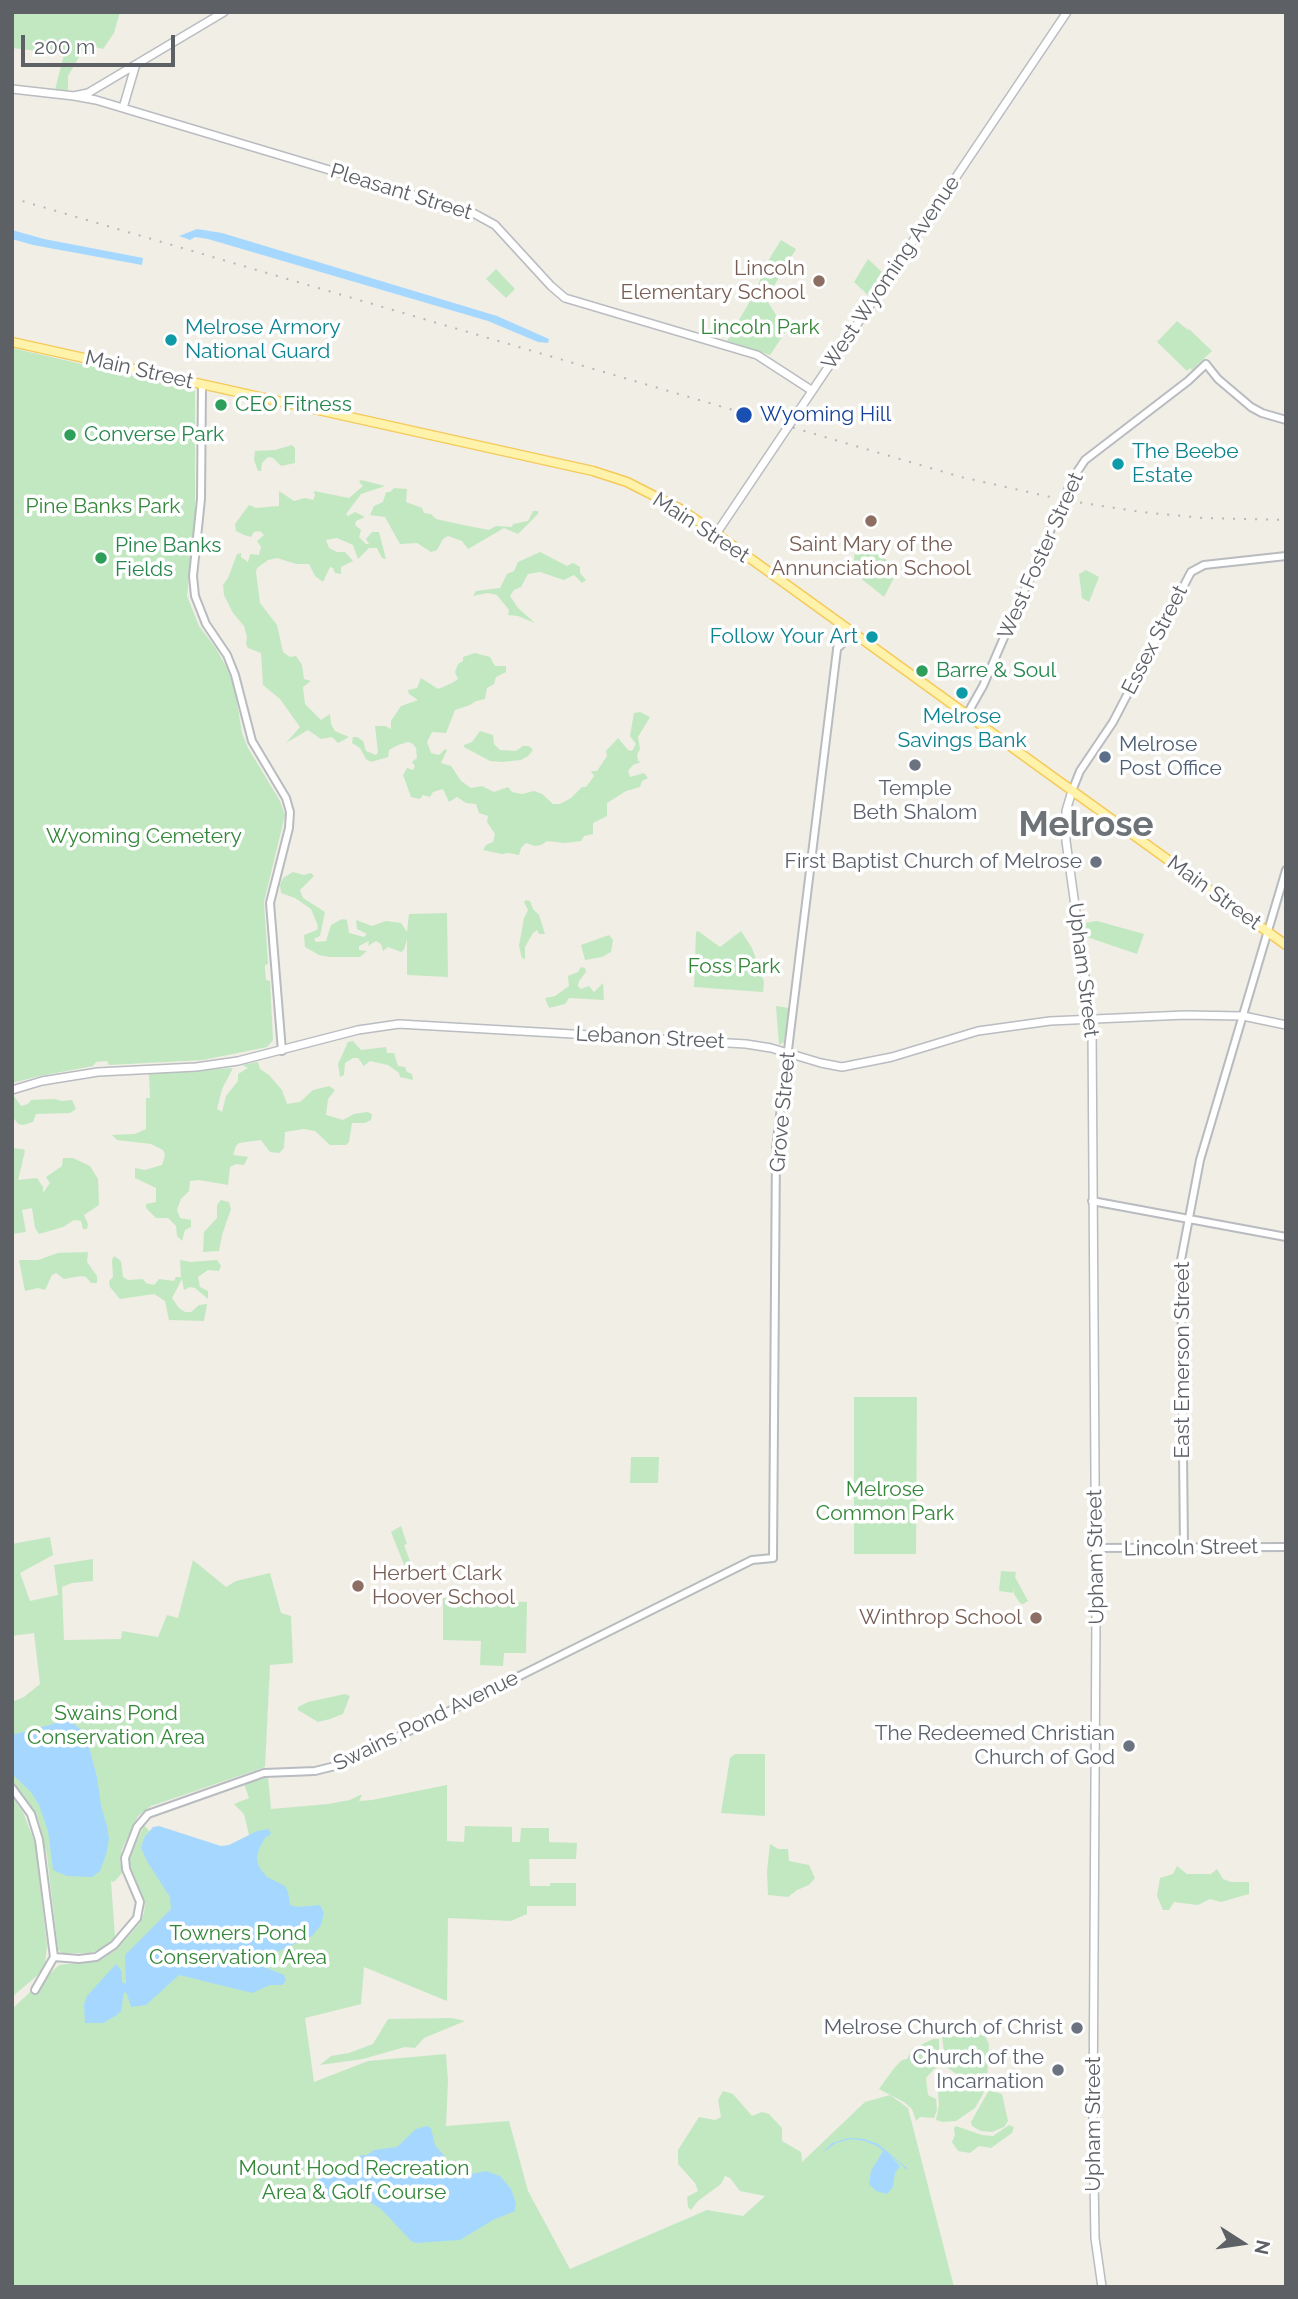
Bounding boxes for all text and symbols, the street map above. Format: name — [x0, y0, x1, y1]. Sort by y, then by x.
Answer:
scale bar — [24, 21, 178, 65]
text: 200 m — [34, 34, 95, 59]
street label: Pleasant Street — [327, 158, 475, 226]
street label: West Wyoming Avenue — [817, 171, 965, 375]
place label: Lincoln Elementary School — [621, 256, 805, 306]
marker: Lincoln Elementary School — [811, 273, 827, 289]
place label: Melrose Armory National Guard — [185, 315, 341, 365]
park label: Lincoln Park — [700, 315, 820, 341]
marker: Melrose Armory National Guard — [163, 332, 179, 348]
street label: Main Street — [83, 345, 195, 395]
place label: CEO Fitness — [235, 392, 352, 418]
marker: CEO Fitness — [213, 397, 229, 413]
place label: Wyoming Hill — [760, 402, 891, 428]
marker: Wyoming Hill — [734, 405, 754, 425]
place label: Converse Park — [84, 422, 224, 448]
marker: Converse Park — [62, 427, 78, 443]
place label: The Beebe Estate — [1132, 439, 1239, 489]
marker: The Beebe Estate — [1110, 456, 1126, 472]
street label: West Foster Street — [993, 469, 1089, 643]
street label: Main Street — [648, 487, 754, 569]
park label: Pine Banks Park — [26, 494, 180, 520]
marker: Saint Mary of the Annunciation School — [863, 513, 879, 529]
place label: Saint Mary of the Annunciation School — [771, 532, 971, 582]
place label: Pine Banks Fields — [115, 533, 222, 583]
marker: Pine Banks Fields — [93, 550, 109, 566]
street label: Essex Street — [1117, 581, 1193, 699]
place label: Follow Your Art — [710, 624, 858, 650]
marker: Follow Your Art — [864, 629, 880, 645]
place label: Barre & Soul — [936, 658, 1056, 684]
marker: Barre & Soul — [914, 663, 930, 679]
marker: Melrose Savings Bank — [954, 685, 970, 701]
place label: Melrose Savings Bank — [897, 704, 1027, 754]
place label: Melrose Post Office — [1119, 732, 1222, 782]
marker: Melrose Post Office — [1097, 749, 1113, 765]
marker: Temple Beth Shalom — [907, 757, 923, 773]
place label: Temple Beth Shalom — [853, 776, 977, 826]
district label: Melrose — [1019, 804, 1153, 846]
park label: Wyoming Cemetery — [46, 824, 242, 850]
place label: First Baptist Church of Melrose — [785, 849, 1082, 875]
street label: Main Street — [1162, 850, 1266, 936]
marker: First Baptist Church of Melrose — [1088, 854, 1104, 870]
street label: Upham Street — [1062, 901, 1104, 1039]
park label: Foss Park — [688, 954, 780, 980]
street label: Lebanon Street — [575, 1022, 725, 1054]
street label: Grove Street — [765, 1051, 801, 1173]
street label: East Emerson Street — [1170, 1262, 1196, 1458]
park label: Melrose Common Park — [816, 1477, 954, 1527]
street label: Upham Street — [1082, 1489, 1110, 1625]
street label: Lincoln Street — [1124, 1534, 1258, 1562]
place label: Herbert Clark Hoover School — [372, 1561, 515, 1611]
marker: Herbert Clark Hoover School — [350, 1578, 366, 1594]
place label: Winthrop School — [859, 1605, 1022, 1631]
marker: Winthrop School — [1028, 1610, 1044, 1626]
street label: Swains Pond Avenue — [329, 1665, 523, 1777]
park label: Swains Pond Conservation Area — [27, 1701, 205, 1751]
place label: The Redeemed Christian Church of God — [875, 1721, 1115, 1771]
marker: The Redeemed Christian Church of God — [1121, 1738, 1137, 1754]
park label: Towners Pond Conservation Area — [149, 1921, 327, 1971]
place label: Melrose Church of Christ — [824, 2015, 1063, 2041]
marker: Melrose Church of Christ — [1069, 2020, 1085, 2036]
place label: Church of the Incarnation — [913, 2045, 1044, 2095]
street label: Upham Street — [1081, 2056, 1107, 2192]
marker: Church of the Incarnation — [1050, 2062, 1066, 2078]
park label: Mount Hood Recreation Area & Golf Course — [239, 2156, 469, 2206]
north arrow — [1207, 2208, 1277, 2278]
text: N — [1250, 2238, 1275, 2257]

